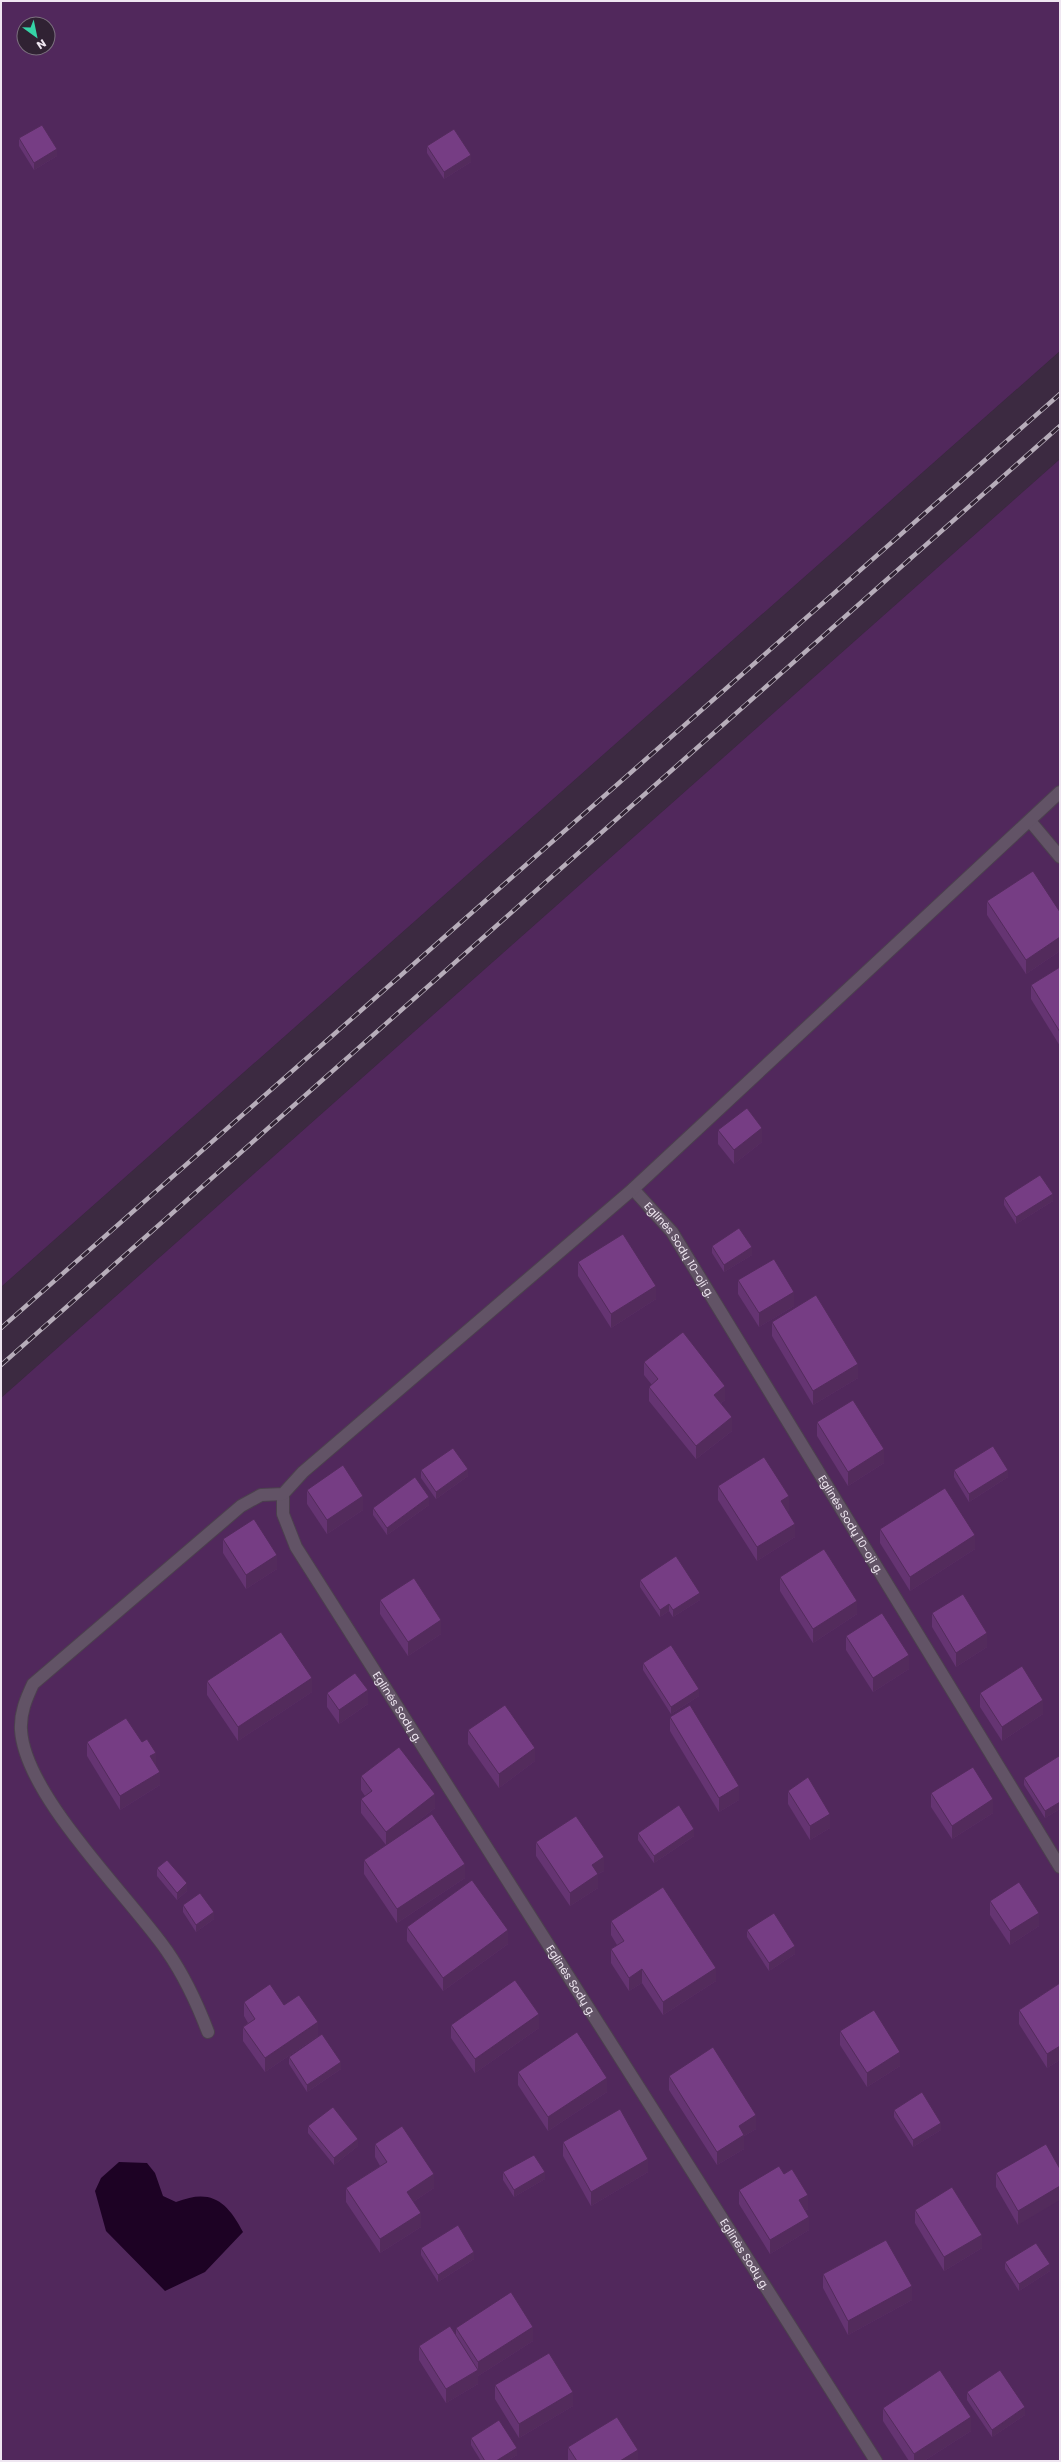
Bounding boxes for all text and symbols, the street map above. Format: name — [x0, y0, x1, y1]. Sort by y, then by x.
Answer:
north arrow — [16, 16, 56, 56]
text: N — [34, 35, 49, 53]
street label: Eglinės Sodų 10-oji g. — [641, 1199, 718, 1301]
street label: Eglinės Sodų 10-oji g. — [814, 1472, 887, 1577]
street label: Eglinės Sodų g. — [369, 1668, 426, 1746]
street label: Eglinės Sodų g. — [542, 1942, 600, 2019]
street label: Eglinės Sodų g. — [716, 2215, 773, 2293]

